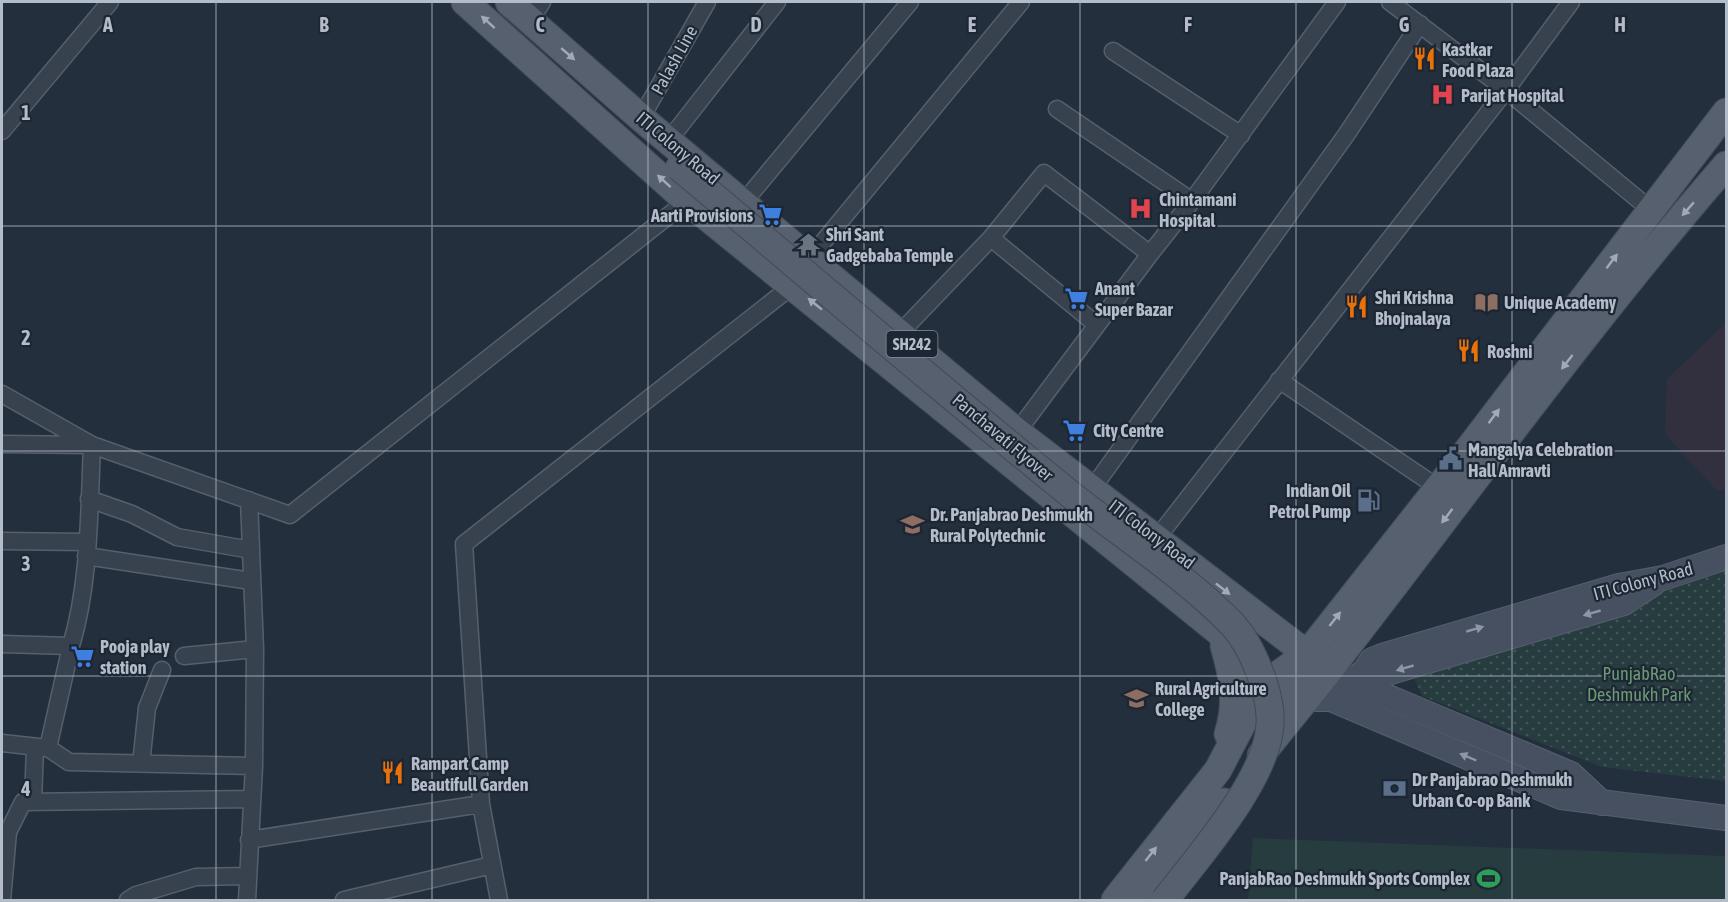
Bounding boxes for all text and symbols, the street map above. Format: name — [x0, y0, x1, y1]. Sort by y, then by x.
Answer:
text: A — [102, 13, 113, 36]
text: B — [319, 13, 329, 36]
text: C — [536, 13, 545, 36]
text: D — [750, 13, 762, 36]
text: E — [968, 13, 977, 36]
text: F — [1184, 13, 1192, 36]
text: G — [1399, 13, 1410, 36]
text: H — [1614, 13, 1626, 36]
one-way arrow — [480, 15, 495, 29]
street label: Palash Line — [647, 22, 701, 98]
place label: Kastkar Food Plaza — [1442, 39, 1514, 81]
restaurant icon: Kastkar Food Plaza — [1411, 46, 1437, 72]
one-way arrow — [560, 47, 575, 60]
hospital icon: Parijat Hospital — [1430, 82, 1456, 108]
place label: Parijat Hospital — [1461, 85, 1564, 106]
text: 1 — [21, 101, 31, 124]
street label: ITI Colony Road — [632, 107, 724, 189]
one-way arrow — [657, 174, 671, 188]
place label: Chintamani Hospital — [1159, 189, 1236, 231]
hospital icon: Chintamani Hospital — [1128, 196, 1154, 222]
one-way arrow — [1682, 201, 1695, 216]
supermarket icon: Aarti Provisions — [758, 202, 784, 228]
place label: Aarti Provisions — [650, 205, 754, 226]
place label: Shri Sant Gadgebaba Temple — [826, 224, 954, 266]
temple icon: Shri Sant Gadgebaba Temple — [795, 231, 821, 257]
one-way arrow — [1606, 253, 1618, 269]
place label: Anant Super Bazar — [1094, 278, 1173, 320]
supermarket icon: Anant Super Bazar — [1064, 285, 1090, 311]
place label: Shri Krishna Bhojnalaya — [1375, 287, 1454, 329]
library icon: Unique Academy — [1473, 289, 1499, 315]
place label: Unique Academy — [1504, 292, 1617, 313]
restaurant icon: Shri Krishna Bhojnalaya — [1344, 294, 1370, 320]
one-way arrow — [807, 299, 822, 311]
text: 2 — [21, 326, 31, 349]
road number: SH242 — [886, 331, 938, 357]
restaurant icon: Roshni — [1456, 338, 1482, 364]
place label: Roshni — [1487, 341, 1532, 362]
one-way arrow — [1561, 353, 1573, 369]
street label: Panchavati Flyover — [948, 389, 1058, 486]
one-way arrow — [1487, 408, 1499, 423]
supermarket icon: City Centre — [1062, 417, 1088, 443]
place label: City Centre — [1093, 420, 1164, 441]
place label: Mangalya Celebration Hall Amravti — [1468, 439, 1613, 481]
public building icon: Mangalya Celebration Hall Amravti — [1437, 446, 1463, 472]
place label: Indian Oil Petrol Pump — [1269, 480, 1351, 522]
fuel station icon: Indian Oil Petrol Pump — [1356, 487, 1382, 513]
street label: ITI Colony Road — [1105, 495, 1199, 573]
place label: Dr. Panjabrao Deshmukh Rural Polytechnic — [930, 504, 1093, 546]
one-way arrow — [1442, 508, 1454, 523]
school or university icon: Dr. Panjabrao Deshmukh Rural Polytechnic — [899, 511, 925, 537]
text: 3 — [21, 552, 31, 575]
street label: ITI Colony Road — [1591, 558, 1695, 604]
one-way arrow — [1215, 583, 1231, 595]
one-way arrow — [1583, 609, 1601, 618]
one-way arrow — [1328, 611, 1340, 626]
one-way arrow — [1466, 624, 1484, 633]
place label: Pooja play station — [100, 636, 170, 678]
supermarket icon: Pooja play station — [69, 643, 95, 669]
park label: PunjabRao Deshmukh Park — [1587, 663, 1691, 705]
one-way arrow — [1396, 664, 1414, 673]
place label: Rural Agriculture College — [1155, 678, 1267, 720]
school or university icon: Rural Agriculture College — [1124, 685, 1150, 711]
one-way arrow — [1458, 752, 1476, 762]
place label: Rampart Camp Beautifull Garden — [411, 753, 529, 795]
restaurant icon: Rampart Camp Beautifull Garden — [380, 760, 406, 786]
place label: Dr Panjabrao Deshmukh Urban Co-op Bank — [1412, 769, 1573, 811]
bank icon: Dr Panjabrao Deshmukh Urban Co-op Bank — [1381, 776, 1407, 802]
text: 4 — [20, 777, 31, 800]
one-way arrow — [1145, 847, 1157, 862]
sports icon: PanjabRao Deshmukh Sports Complex — [1475, 865, 1501, 891]
place label: PanjabRao Deshmukh Sports Complex — [1219, 868, 1471, 889]

